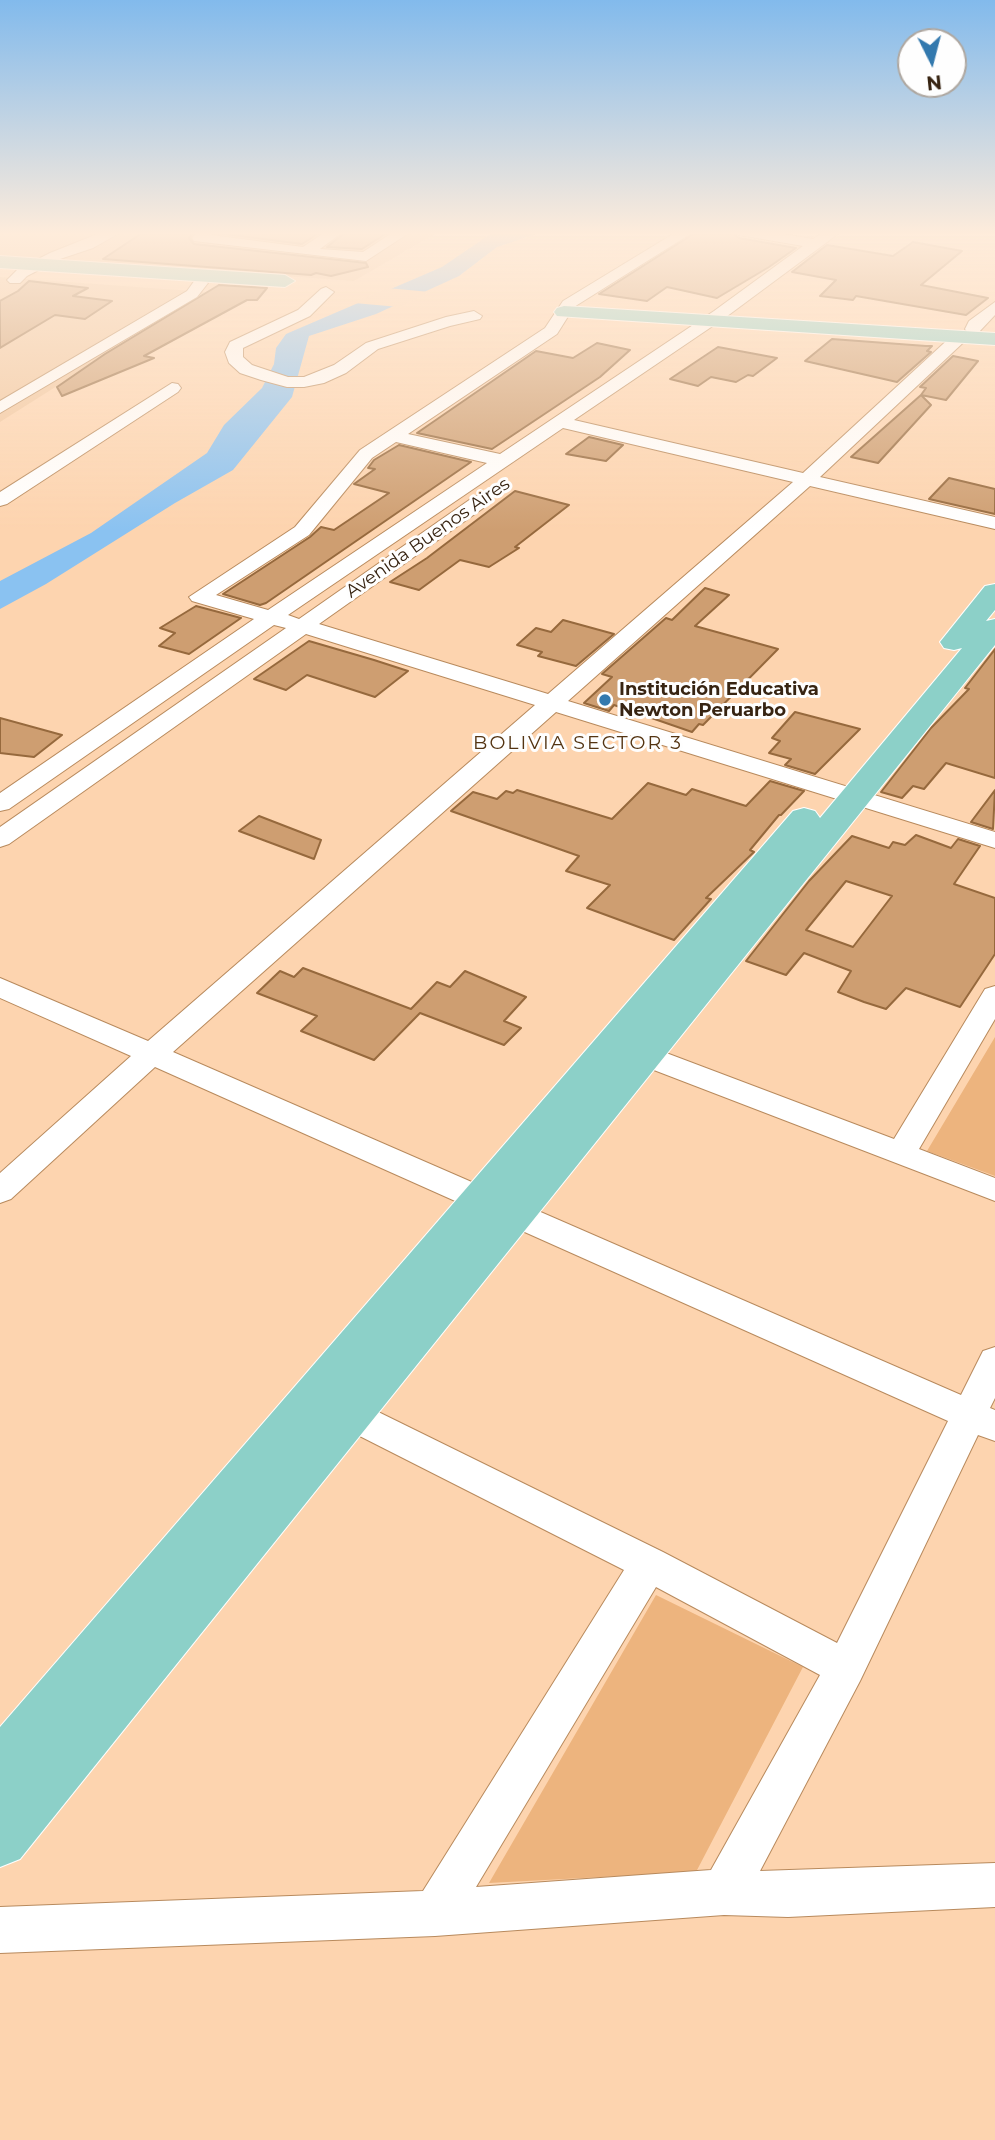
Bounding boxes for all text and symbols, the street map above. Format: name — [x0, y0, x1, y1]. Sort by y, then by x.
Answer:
north arrow — [897, 28, 967, 98]
text: N — [925, 70, 943, 95]
street label: Avenida Buenos Aires — [342, 473, 514, 603]
place label: Institución Educativa Newton Peruarbo — [619, 679, 819, 722]
marker: Institución Educativa Newton Peruarbo — [597, 692, 613, 708]
district label: BOLIVIA SECTOR 3 — [475, 732, 681, 754]

